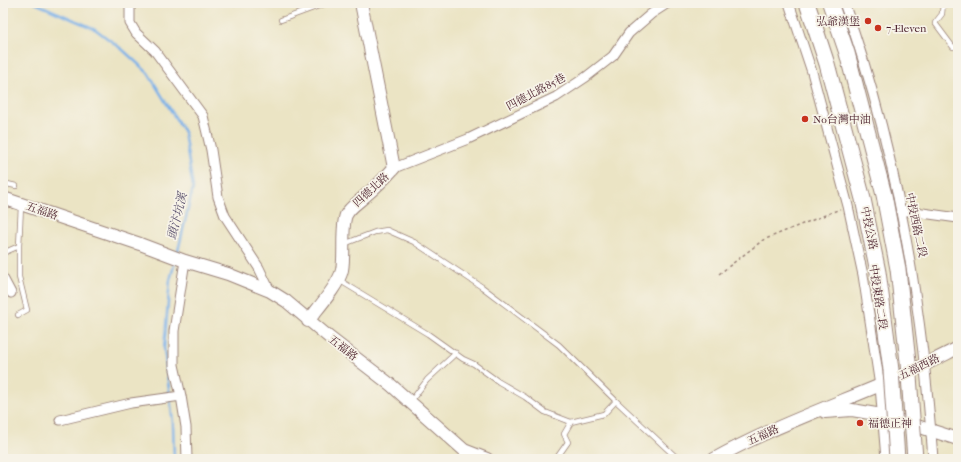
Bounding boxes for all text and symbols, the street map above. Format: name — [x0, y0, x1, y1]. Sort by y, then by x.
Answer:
place label: 弘爺漢堡 — [816, 15, 860, 28]
marker: 弘爺漢堡 — [863, 16, 873, 26]
place label: 7-Eleven — [886, 22, 927, 35]
marker: 7-Eleven — [873, 23, 883, 33]
street label: 四德北路85巷 — [504, 71, 568, 113]
place label: No台灣中油 — [813, 113, 871, 126]
marker: No台灣中油 — [800, 114, 810, 124]
street label: 四德北路 — [350, 170, 392, 210]
water label: 頭汴坑溪 — [164, 189, 190, 241]
street label: 中投西路二段 — [903, 191, 929, 259]
street label: 五福路 — [24, 199, 60, 223]
street label: 中投公路 — [858, 205, 880, 251]
street label: 中投東路二段 — [866, 263, 890, 331]
street label: 五福路 — [326, 333, 360, 363]
street label: 五福西路 — [896, 352, 942, 382]
place label: 福德正神 — [868, 417, 912, 430]
marker: 福德正神 — [855, 418, 865, 428]
street label: 五福路 — [745, 422, 781, 448]

